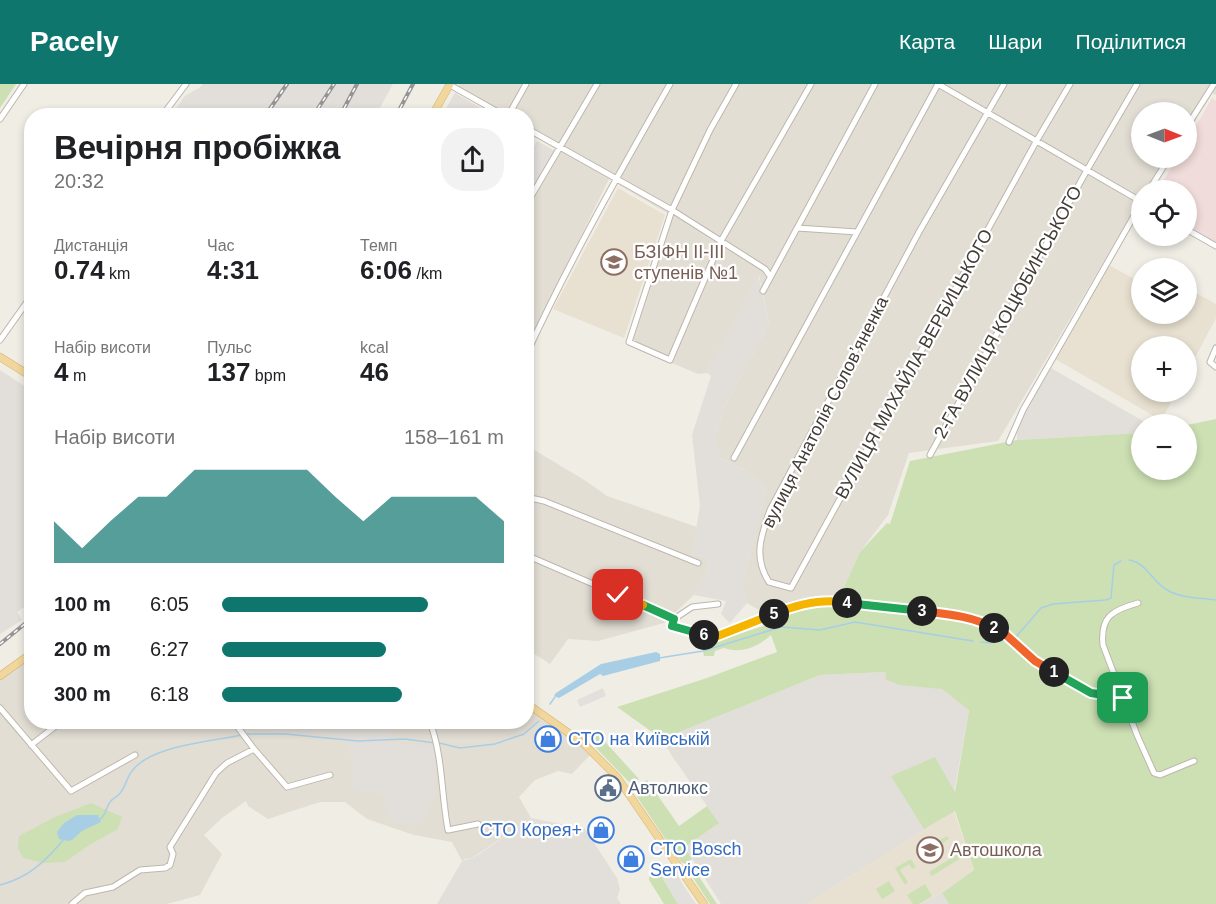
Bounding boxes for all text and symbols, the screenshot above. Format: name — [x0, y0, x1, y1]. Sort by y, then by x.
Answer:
text: Pacely — [30, 26, 119, 57]
text: Карта — [899, 30, 955, 53]
text: Шари — [988, 30, 1043, 53]
text: Поділитися — [1076, 30, 1186, 53]
north arrow — [1131, 102, 1197, 168]
map controls — [1131, 102, 1197, 480]
button: share — [441, 128, 504, 191]
text: Вечірня пробіжка — [54, 129, 340, 166]
text: 20:32 — [54, 170, 104, 192]
button: locate — [1131, 180, 1197, 246]
street label: 2-ГА ВУЛИЦЯ КОЦЮБИНСЬКОГО — [930, 182, 1086, 442]
street label: ВУЛИЦЯ МИХАЙЛА ВЕРБИЦЬКОГО — [830, 225, 997, 502]
text: Дистанція — [54, 237, 128, 254]
text: Час — [207, 237, 235, 254]
text: Темп — [360, 237, 397, 254]
place label: БЗІФН ІІ-ІІІ ступенів №1 — [634, 242, 738, 283]
school or university icon: БЗІФН ІІ-ІІІ ступенів №1 — [599, 247, 629, 277]
text: 0.74 — [54, 255, 105, 285]
text: 4:31 — [207, 255, 259, 285]
text: 6:06 — [360, 255, 412, 285]
button: layers — [1131, 258, 1197, 324]
text: km — [105, 265, 130, 282]
text: /km — [412, 265, 442, 282]
street label: вулиця Анатолія Соловʼяненка — [758, 292, 893, 531]
button: + — [1131, 336, 1197, 402]
text: Набір висоти — [54, 339, 151, 356]
text: Пульс — [207, 339, 252, 356]
text: kcal — [360, 339, 388, 356]
text: 4 — [54, 357, 68, 387]
text: 137 — [207, 357, 250, 387]
text: 46 — [360, 357, 389, 387]
text: m — [68, 367, 86, 384]
text: bpm — [250, 367, 286, 384]
button: − — [1131, 414, 1197, 480]
text: Набір висоти — [54, 426, 175, 448]
text: 158–161 m — [404, 426, 504, 448]
pin — [592, 569, 643, 620]
icon: check — [601, 578, 634, 611]
pin: 4 — [832, 588, 862, 618]
text: 100 m — [54, 593, 111, 615]
text: 6:05 — [150, 593, 189, 615]
text: 4 — [843, 594, 851, 611]
pin: 3 — [907, 596, 937, 626]
pin: 5 — [759, 599, 789, 629]
text: 3 — [918, 602, 926, 619]
text: 5 — [770, 605, 778, 622]
pin: 2 — [979, 613, 1009, 643]
text: 2 — [990, 619, 998, 636]
pin: 6 — [689, 620, 719, 650]
text: 6 — [700, 626, 708, 643]
text: 200 m — [54, 638, 111, 660]
text: 6:27 — [150, 638, 189, 660]
pin: 1 — [1039, 657, 1069, 687]
text: 1 — [1050, 663, 1058, 680]
pin — [1097, 672, 1148, 723]
icon: arrive — [1106, 681, 1139, 714]
text: 300 m — [54, 683, 111, 705]
text: 6:18 — [150, 683, 189, 705]
shop icon: СТО на Київській — [533, 724, 563, 754]
place label: СТО на Київській — [568, 729, 710, 749]
public building icon: Автолюкс — [593, 773, 623, 803]
place label: Автолюкс — [628, 778, 708, 798]
shop icon: СТО Корея+ — [586, 815, 616, 845]
place label: СТО Корея+ — [480, 820, 582, 840]
school or university icon: Автошкола — [915, 835, 945, 865]
place label: СТО Bosch Service — [650, 839, 742, 880]
place label: Автошкола — [950, 840, 1043, 860]
shop icon: СТО Bosch Service — [616, 844, 646, 874]

